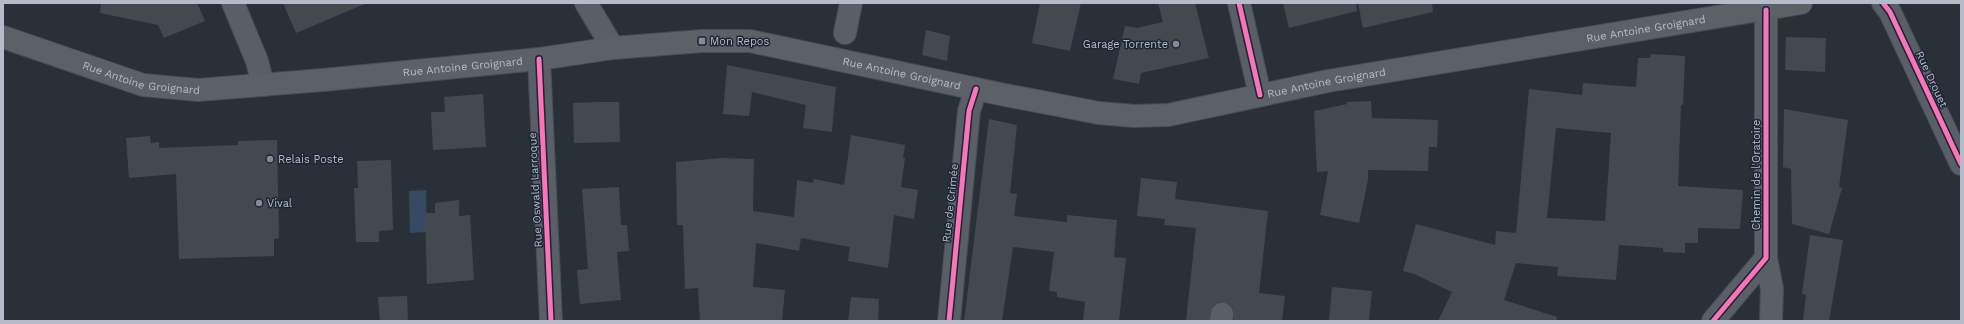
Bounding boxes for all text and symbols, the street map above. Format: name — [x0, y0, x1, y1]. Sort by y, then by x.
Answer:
street label: Rue Antoine Groignard — [1585, 13, 1707, 45]
place label: Mon Repos — [710, 35, 769, 48]
marker: Mon Repos — [697, 36, 707, 46]
place label: Garage Torrente — [1083, 38, 1168, 51]
marker: Garage Torrente — [1171, 39, 1181, 49]
street label: Rue Drouet — [1913, 49, 1950, 110]
street label: Rue Antoine Groignard — [402, 55, 523, 79]
street label: Rue Antoine Groignard — [841, 55, 962, 93]
street label: Rue Antoine Groignard — [81, 59, 201, 97]
street label: Rue Antoine Groignard — [1266, 66, 1387, 101]
street label: Chemin de l'Oratoire — [1750, 120, 1763, 230]
street label: Rue Oswald Larroque — [526, 132, 545, 248]
place label: Relais Poste — [278, 153, 344, 166]
marker: Relais Poste — [265, 154, 275, 164]
street label: Rue de Crimée — [940, 163, 961, 243]
place label: Vival — [267, 197, 293, 210]
marker: Vival — [254, 198, 264, 208]

